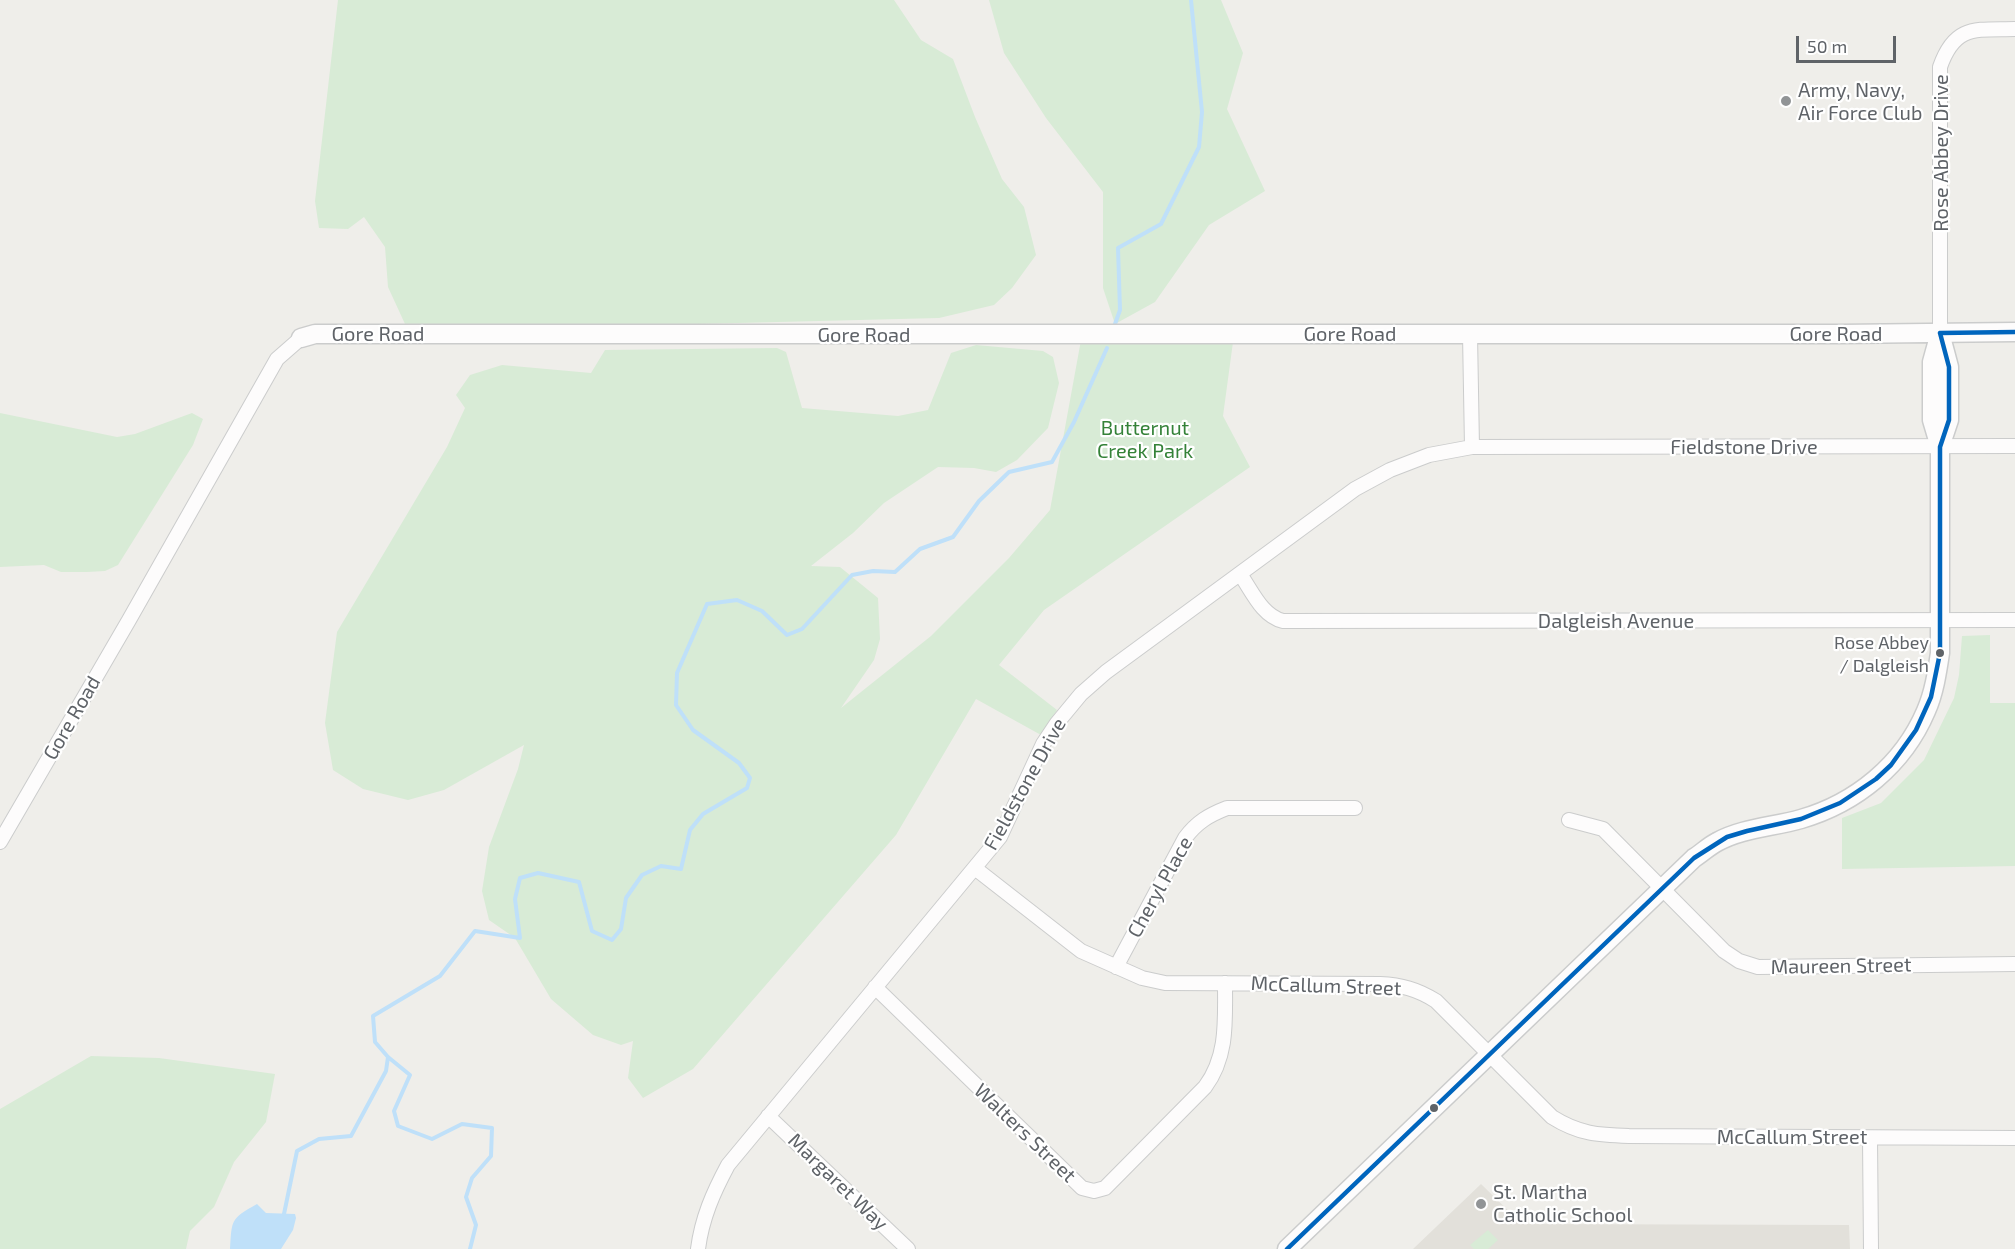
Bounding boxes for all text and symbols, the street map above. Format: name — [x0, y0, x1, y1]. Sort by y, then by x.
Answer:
scale bar — [1799, 24, 1900, 62]
text: 50 m — [1807, 35, 1847, 57]
street label: Rose Abbey Drive — [1929, 74, 1953, 232]
place label: Army, Navy, Air Force Club — [1798, 78, 1922, 125]
marker: Army, Navy, Air Force Club — [1779, 94, 1793, 108]
street label: Gore Road — [332, 322, 424, 346]
street label: Gore Road — [1304, 322, 1396, 346]
street label: Gore Road — [1790, 322, 1882, 346]
street label: Gore Road — [818, 323, 910, 347]
park label: Butternut Creek Park — [1097, 416, 1193, 463]
street label: Fieldstone Drive — [1670, 435, 1818, 459]
street label: Dalgleish Avenue — [1538, 609, 1694, 633]
place label: Rose Abbey / Dalgleish — [1834, 632, 1929, 674]
marker: Rose Abbey / Dalgleish — [1934, 647, 1946, 659]
street label: Gore Road — [38, 672, 106, 764]
street label: Fieldstone Drive — [979, 714, 1071, 854]
street label: Cheryl Place — [1122, 832, 1198, 942]
street label: Maureen Street — [1770, 953, 1912, 979]
street label: McCallum Street — [1250, 971, 1402, 1001]
street label: Walters Street — [969, 1078, 1081, 1188]
unlabelled marker — [1428, 1102, 1440, 1114]
street label: McCallum Street — [1717, 1125, 1867, 1149]
street label: Margaret Way — [783, 1128, 893, 1236]
place label: St. Martha Catholic School — [1493, 1180, 1632, 1227]
marker: St. Martha Catholic School — [1474, 1197, 1488, 1211]

